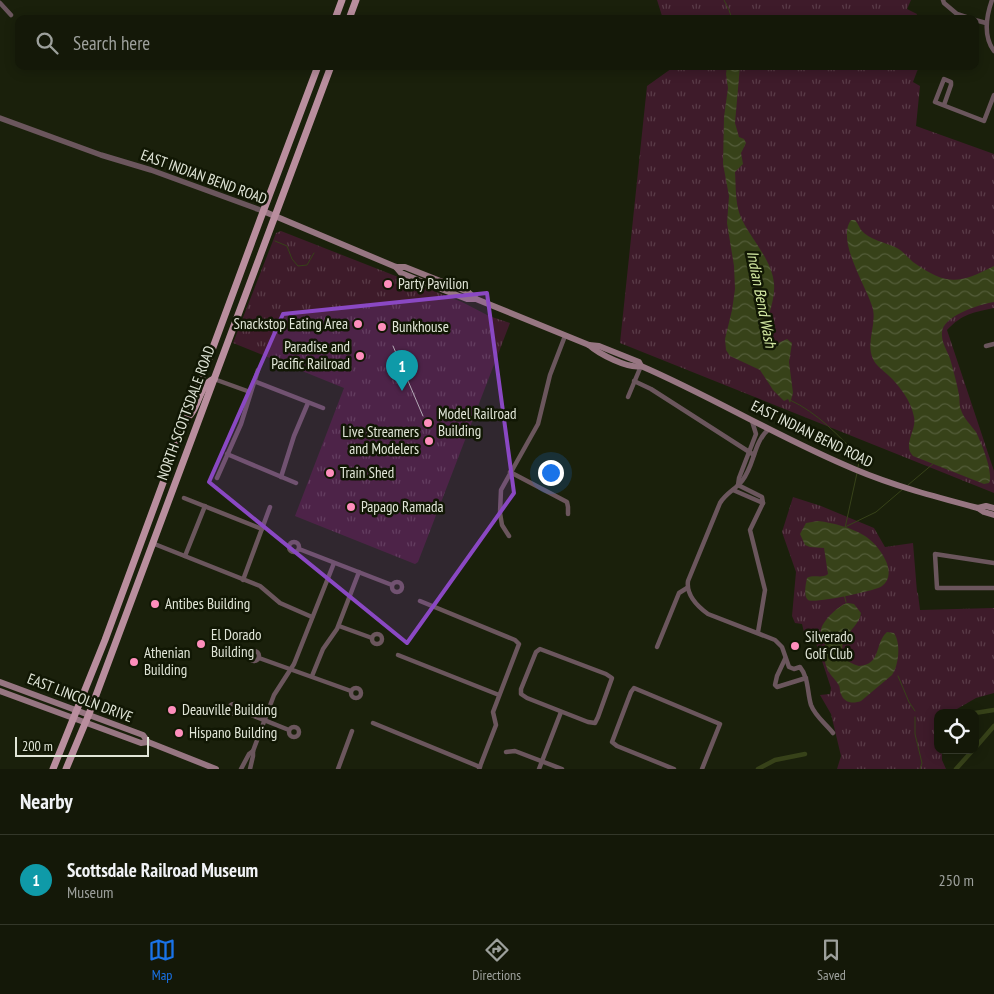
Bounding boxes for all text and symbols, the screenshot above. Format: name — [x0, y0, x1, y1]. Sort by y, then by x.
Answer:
search box — [15, 15, 979, 70]
icon: search — [33, 29, 61, 57]
text: Search here — [73, 31, 150, 55]
street label: EAST INDIAN BEND ROAD — [138, 145, 270, 208]
water label: Indian Bend Wash — [743, 249, 781, 350]
place label: Party Pavilion — [398, 274, 469, 293]
marker: Party Pavilion — [382, 278, 394, 290]
place label: Snackstop Eating Area — [234, 314, 348, 333]
place label: Bunkhouse — [392, 317, 449, 336]
marker: Snackstop Eating Area — [352, 318, 364, 330]
marker: Bunkhouse — [376, 321, 388, 333]
place label: Paradise and Pacific Railroad — [271, 337, 350, 373]
street label: NORTH SCOTTSDALE ROAD — [152, 343, 219, 483]
marker: Paradise and Pacific Railroad — [354, 350, 366, 362]
pin: 1 — [386, 350, 418, 391]
street label: EAST INDIAN BEND ROAD — [748, 396, 876, 471]
place label: Model Railroad Building — [438, 404, 516, 440]
marker: Model Railroad Building — [422, 417, 434, 429]
place label: Live Streamers and Modelers — [342, 422, 419, 458]
marker: Live Streamers and Modelers — [423, 435, 435, 447]
your location — [538, 460, 564, 486]
place label: Train Shed — [340, 463, 394, 482]
marker: Train Shed — [324, 467, 336, 479]
place label: Papago Ramada — [361, 497, 444, 516]
marker: Papago Ramada — [345, 501, 357, 513]
place label: Antibes Building — [165, 594, 250, 613]
marker: Antibes Building — [149, 598, 161, 610]
place label: El Dorado Building — [211, 625, 262, 661]
place label: Silverado Golf Club — [805, 627, 853, 663]
marker: El Dorado Building — [195, 638, 207, 650]
marker: Silverado Golf Club — [789, 640, 801, 652]
place label: Athenian Building — [144, 643, 190, 679]
marker: Athenian Building — [128, 656, 140, 668]
street label: EAST LINCOLN DRIVE — [25, 669, 136, 726]
place label: Deauville Building — [182, 700, 277, 719]
marker: Deauville Building — [166, 704, 178, 716]
map controls — [934, 709, 979, 754]
button: locate — [934, 709, 979, 754]
place label: Hispano Building — [189, 723, 277, 742]
marker: Hispano Building — [173, 727, 185, 739]
scale bar — [15, 734, 149, 757]
text: 200 m — [22, 737, 53, 755]
text: Nearby — [20, 788, 73, 815]
text: Scottsdale Railroad Museum — [67, 858, 258, 882]
text: 1 — [32, 870, 40, 890]
text: 250 m — [939, 870, 974, 890]
text: Museum — [67, 882, 114, 902]
tab: Map — [148, 936, 176, 984]
tab: Directions — [472, 936, 521, 984]
tab: Saved — [817, 936, 846, 984]

